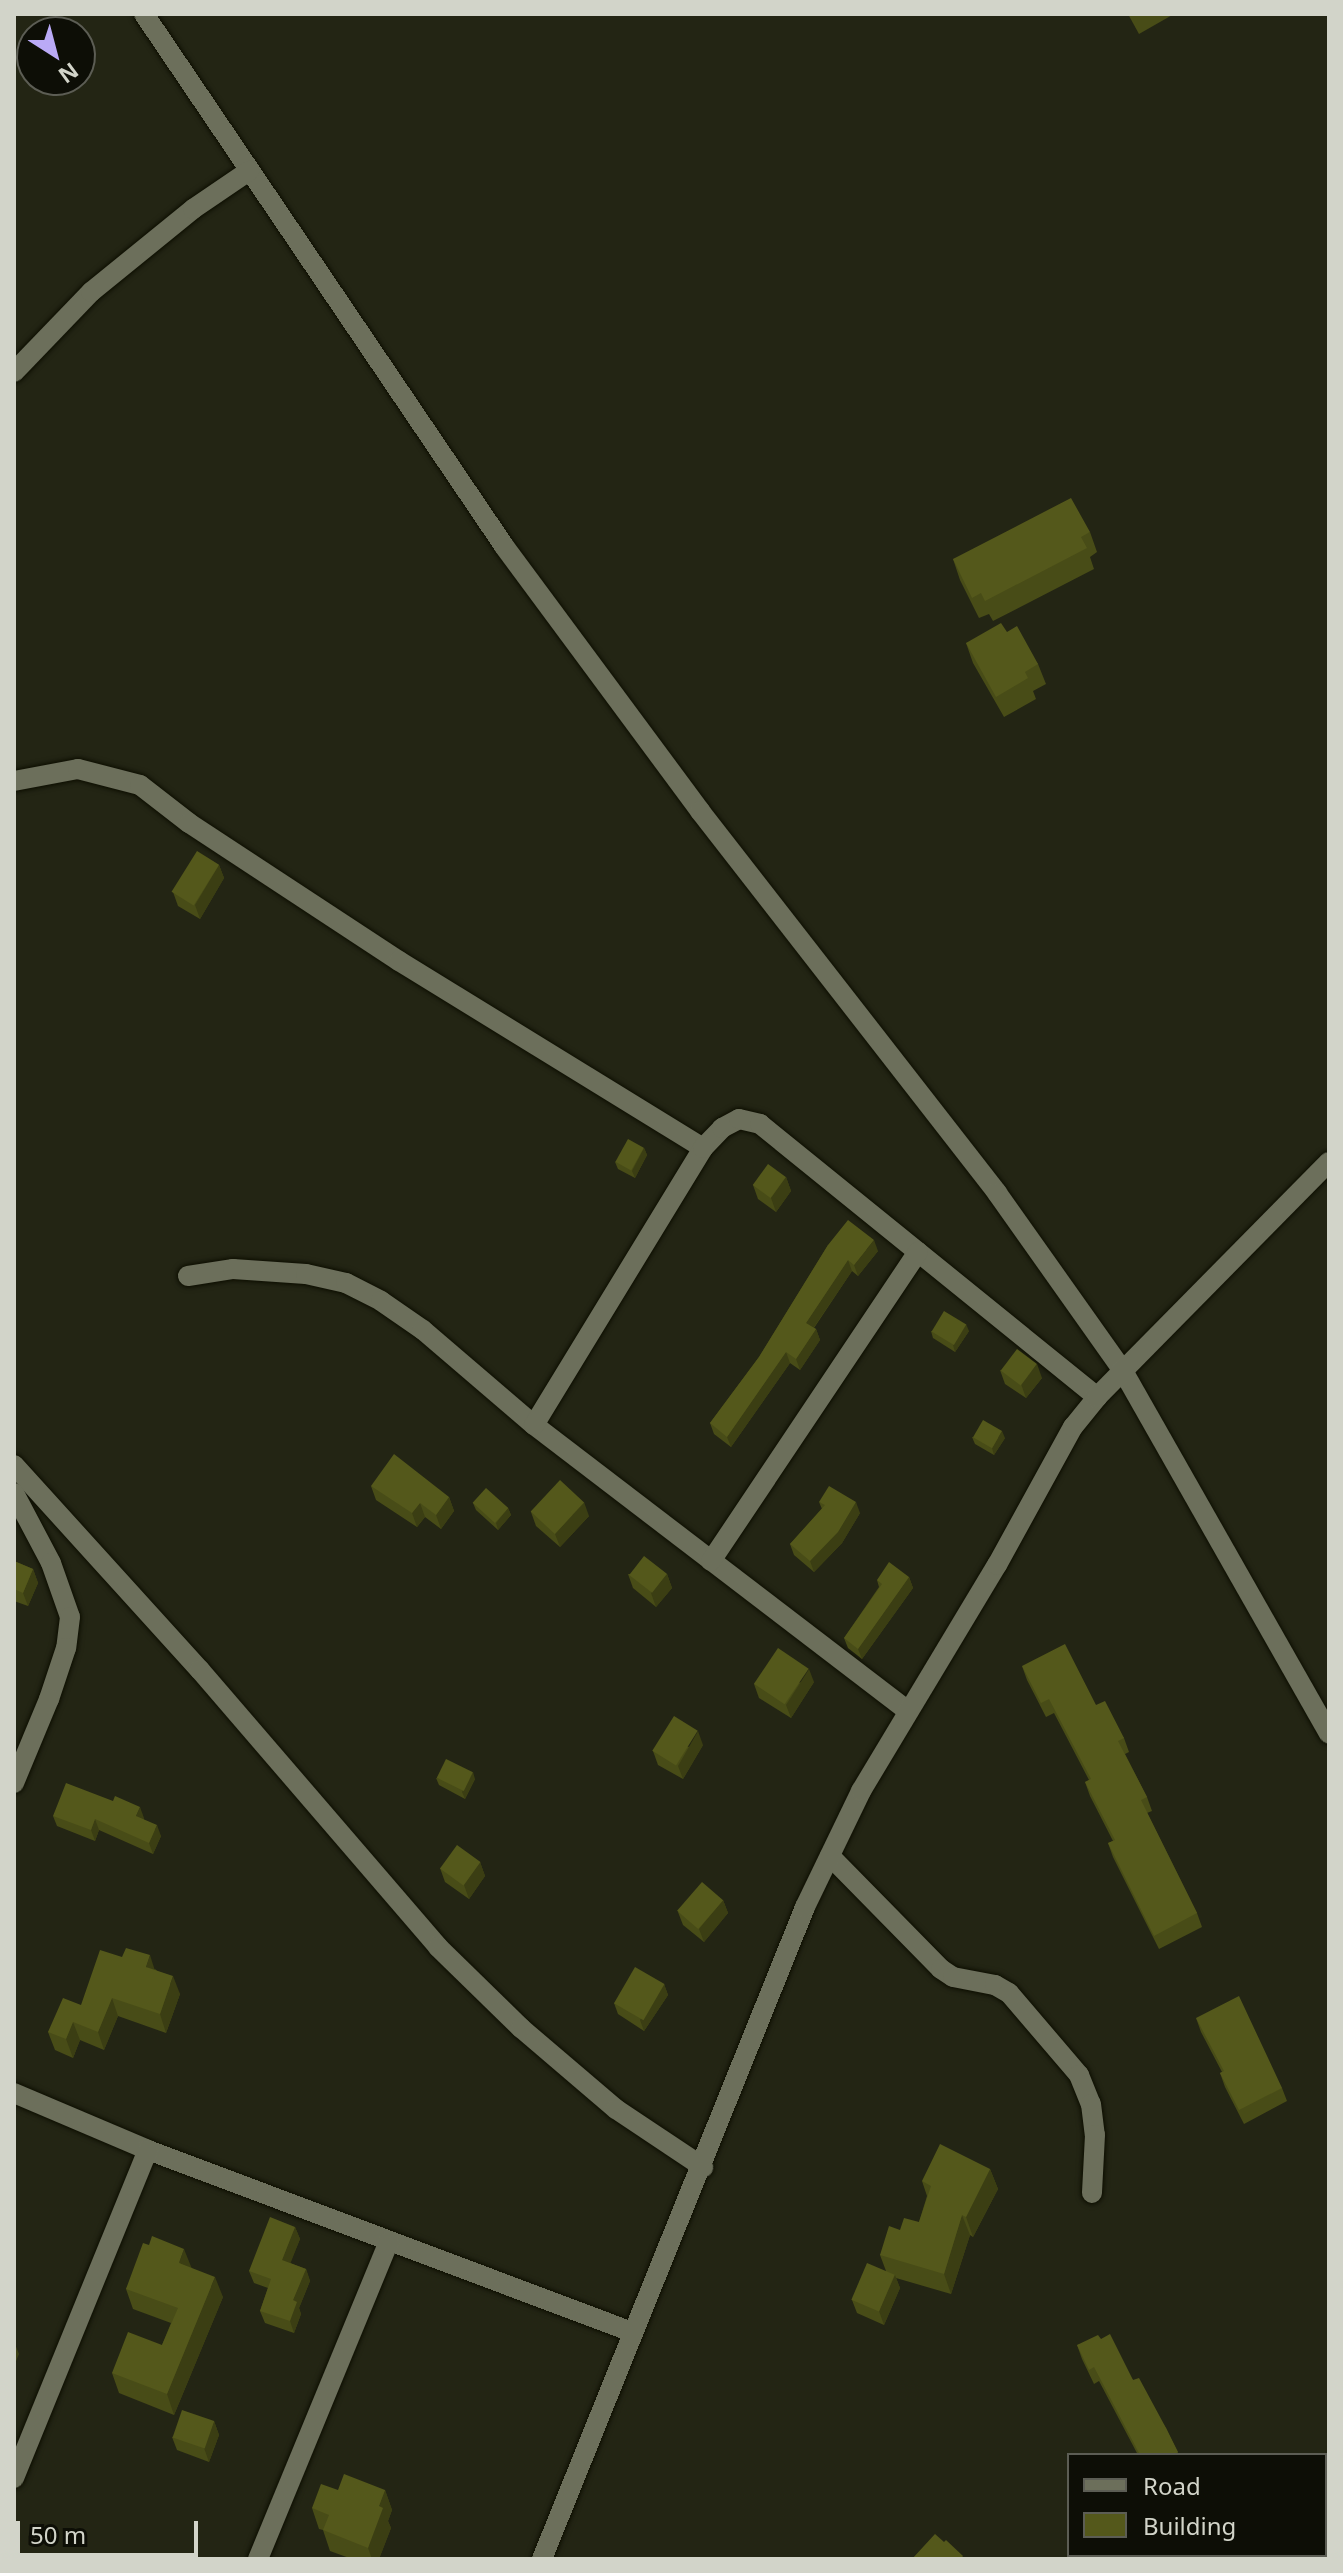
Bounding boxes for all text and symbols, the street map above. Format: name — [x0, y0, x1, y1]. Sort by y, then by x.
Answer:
north arrow — [16, 16, 96, 96]
text: N — [53, 56, 85, 91]
legend — [1067, 2453, 1327, 2557]
text: Road — [1143, 2469, 1201, 2502]
scale bar — [20, 2505, 202, 2555]
text: Building — [1143, 2509, 1236, 2542]
text: 50 m — [30, 2518, 86, 2551]

